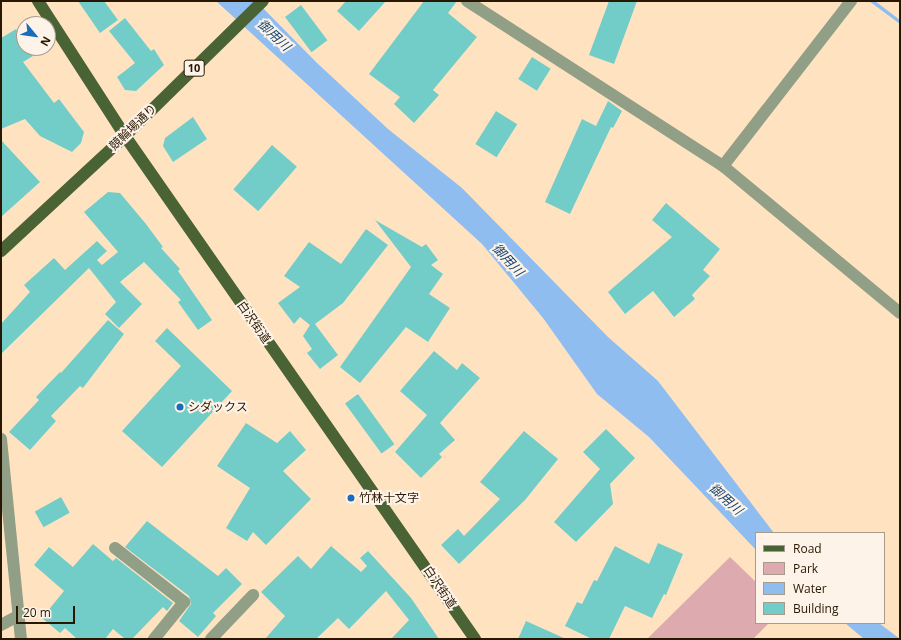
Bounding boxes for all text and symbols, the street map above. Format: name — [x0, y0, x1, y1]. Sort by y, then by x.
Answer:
north arrow — [16, 16, 56, 56]
water label: 御用川 — [254, 16, 294, 54]
text: N — [37, 34, 55, 49]
road number: 10 — [183, 59, 205, 77]
street label: 競輪場通り — [106, 101, 160, 153]
water label: 御用川 — [489, 240, 527, 280]
street label: 白沢街道 — [234, 298, 274, 346]
place label: シダックス — [188, 400, 248, 414]
marker: シダックス — [175, 402, 185, 412]
water label: 御用川 — [706, 480, 746, 518]
place label: 竹林十文字 — [359, 491, 419, 505]
marker: 竹林十文字 — [346, 493, 356, 503]
legend — [755, 532, 885, 624]
text: Road — [793, 540, 822, 557]
text: Park — [793, 560, 818, 577]
street label: 白沢街道 — [421, 563, 459, 611]
text: Water — [793, 580, 827, 597]
scale bar — [18, 598, 77, 624]
text: Building — [793, 600, 838, 617]
text: 20 m — [23, 604, 51, 621]

